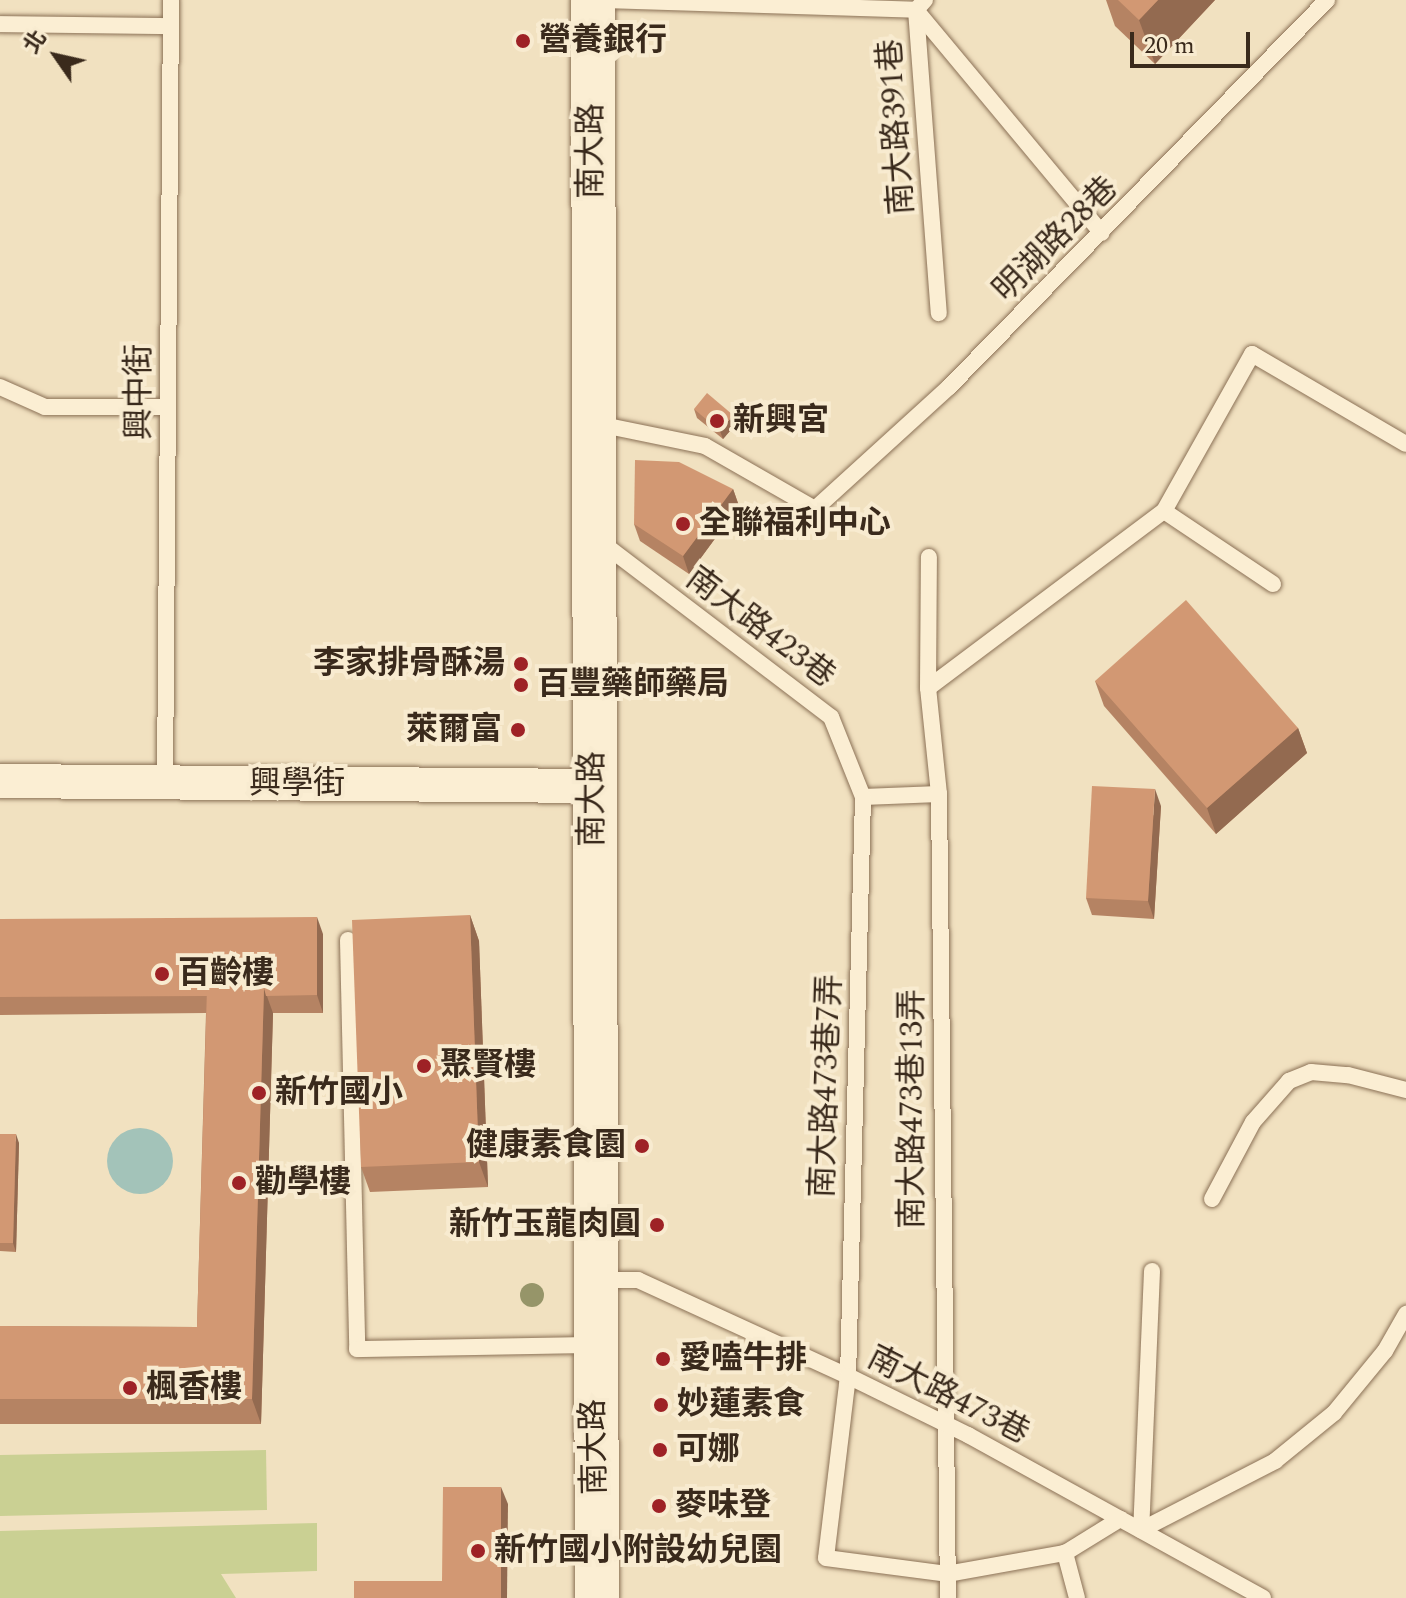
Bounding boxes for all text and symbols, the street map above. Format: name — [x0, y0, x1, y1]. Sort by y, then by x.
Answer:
north arrow — [16, 16, 96, 96]
scale bar — [1134, 16, 1254, 66]
place label: 營養銀行 — [539, 22, 667, 60]
text: 北 — [16, 24, 56, 61]
text: 20 m — [1144, 28, 1195, 64]
marker: 營養銀行 — [514, 32, 532, 50]
street label: 南大路391巷 — [872, 38, 922, 216]
street label: 南大路 — [573, 103, 611, 199]
street label: 明湖路28巷 — [986, 170, 1126, 310]
street label: 興中街 — [121, 344, 159, 440]
place label: 新興宮 — [733, 402, 829, 440]
marker: 新興宮 — [708, 412, 726, 430]
place label: 全聯福利中心 — [699, 505, 891, 543]
marker: 全聯福利中心 — [674, 515, 692, 533]
street label: 南大路423巷 — [678, 560, 842, 696]
place label: 李家排骨酥湯 — [313, 645, 505, 683]
marker: 李家排骨酥湯 — [512, 655, 530, 673]
place label: 百豐藥師藥局 — [537, 666, 729, 704]
marker: 百豐藥師藥局 — [512, 676, 530, 694]
place label: 萊爾富 — [406, 711, 502, 749]
marker: 萊爾富 — [509, 721, 527, 739]
street label: 南大路 — [574, 751, 612, 847]
street label: 興學街 — [249, 765, 345, 803]
place label: 百齡樓 — [178, 955, 274, 993]
marker: 百齡樓 — [153, 965, 171, 983]
street label: 南大路473巷7弄 — [804, 973, 850, 1199]
street label: 南大路473巷13弄 — [894, 989, 932, 1229]
place label: 聚賢樓 — [440, 1047, 536, 1085]
marker: 聚賢樓 — [415, 1057, 433, 1075]
place label: 新竹國小 — [275, 1074, 403, 1112]
marker: 新竹國小 — [250, 1084, 268, 1102]
place label: 健康素食園 — [466, 1127, 626, 1165]
marker: 健康素食園 — [633, 1137, 651, 1155]
place label: 勸學樓 — [255, 1164, 351, 1202]
marker: 勸學樓 — [230, 1174, 248, 1192]
place label: 新竹玉龍肉圓 — [449, 1206, 641, 1244]
marker: 新竹玉龍肉圓 — [648, 1216, 666, 1234]
street label: 南大路473巷 — [861, 1339, 1035, 1453]
place label: 愛嗑牛排 — [679, 1340, 807, 1378]
marker: 愛嗑牛排 — [654, 1350, 672, 1368]
place label: 楓香樓 — [146, 1369, 242, 1407]
marker: 楓香樓 — [121, 1379, 139, 1397]
place label: 妙蓮素食 — [677, 1386, 805, 1424]
marker: 妙蓮素食 — [652, 1396, 670, 1414]
street label: 南大路 — [575, 1399, 615, 1495]
place label: 可娜 — [676, 1431, 740, 1469]
marker: 可娜 — [651, 1441, 669, 1459]
place label: 麥味登 — [675, 1487, 771, 1525]
marker: 麥味登 — [650, 1497, 668, 1515]
place label: 新竹國小附設幼兒園 — [494, 1532, 782, 1570]
marker: 新竹國小附設幼兒園 — [469, 1542, 487, 1560]

